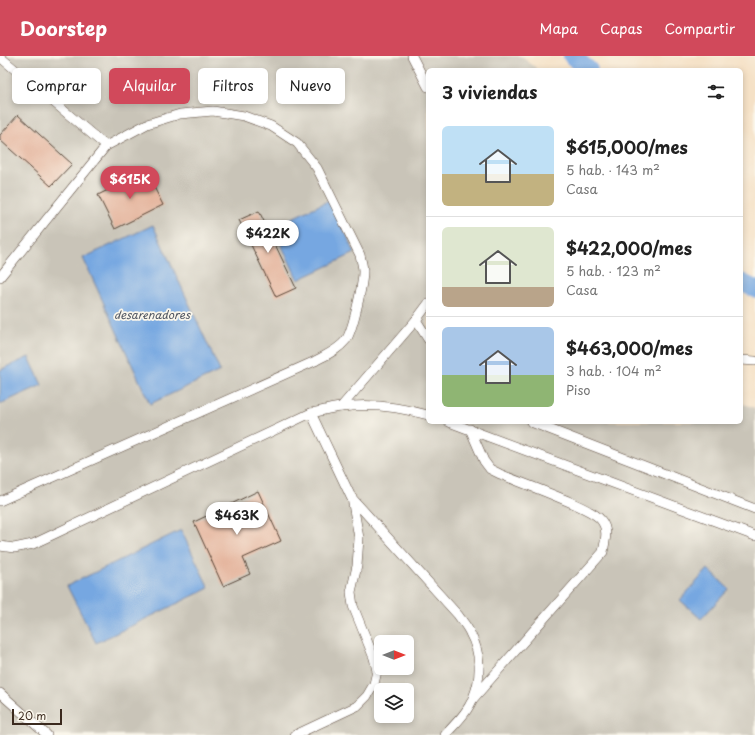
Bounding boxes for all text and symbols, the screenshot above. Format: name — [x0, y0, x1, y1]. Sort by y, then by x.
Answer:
text: Doorstep — [20, 14, 107, 42]
text: Mapa — [540, 18, 578, 39]
text: Capas — [600, 18, 642, 39]
text: Compartir — [664, 18, 735, 39]
chip: Comprar — [12, 68, 101, 104]
chip: Alquilar — [109, 68, 190, 104]
chip: Filtros — [198, 68, 268, 104]
chip: Nuevo — [276, 68, 345, 104]
text: 3 viviendas — [442, 79, 537, 105]
icon: filters — [705, 81, 727, 103]
text: $615,000/mes — [566, 134, 688, 160]
icon: home — [474, 142, 522, 190]
text: 5 hab. · 143 m² — [566, 160, 660, 179]
pin: $615K — [102, 166, 158, 200]
text: $615K — [109, 169, 151, 188]
text: Casa — [566, 179, 598, 198]
pin: $422K — [240, 220, 296, 254]
text: $422K — [246, 223, 290, 242]
text: $422,000/mes — [566, 235, 692, 261]
icon: home — [474, 243, 522, 291]
text: 5 hab. · 123 m² — [566, 261, 661, 280]
text: Casa — [566, 280, 598, 299]
water label: desarenadores — [114, 306, 191, 323]
text: $463,000/mes — [566, 335, 693, 361]
icon: home — [474, 343, 522, 391]
text: 3 hab. · 104 m² — [566, 361, 662, 380]
text: Piso — [566, 380, 591, 399]
pin: $463K — [209, 502, 265, 536]
text: $463K — [215, 505, 259, 524]
north arrow — [374, 635, 414, 675]
map controls — [374, 635, 414, 723]
button: layers — [374, 683, 414, 723]
scale bar — [12, 707, 62, 726]
text: 20 m — [18, 707, 46, 724]

